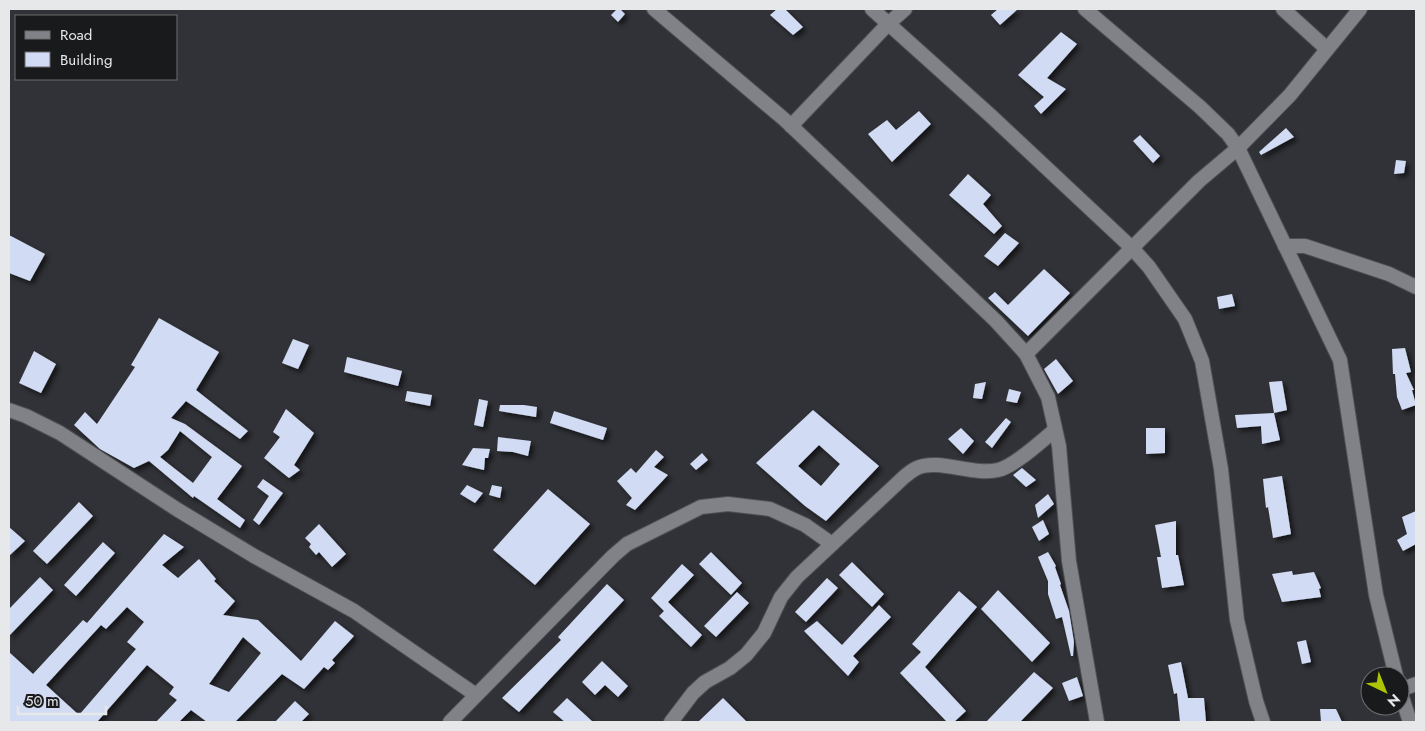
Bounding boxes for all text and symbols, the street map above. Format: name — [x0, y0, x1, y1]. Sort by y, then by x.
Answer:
legend — [15, 15, 178, 80]
text: Road — [60, 24, 92, 46]
text: Building — [60, 49, 112, 71]
north arrow — [1360, 666, 1410, 716]
scale bar — [18, 684, 105, 716]
text: N — [1383, 689, 1405, 712]
text: 50 m — [25, 690, 59, 712]

